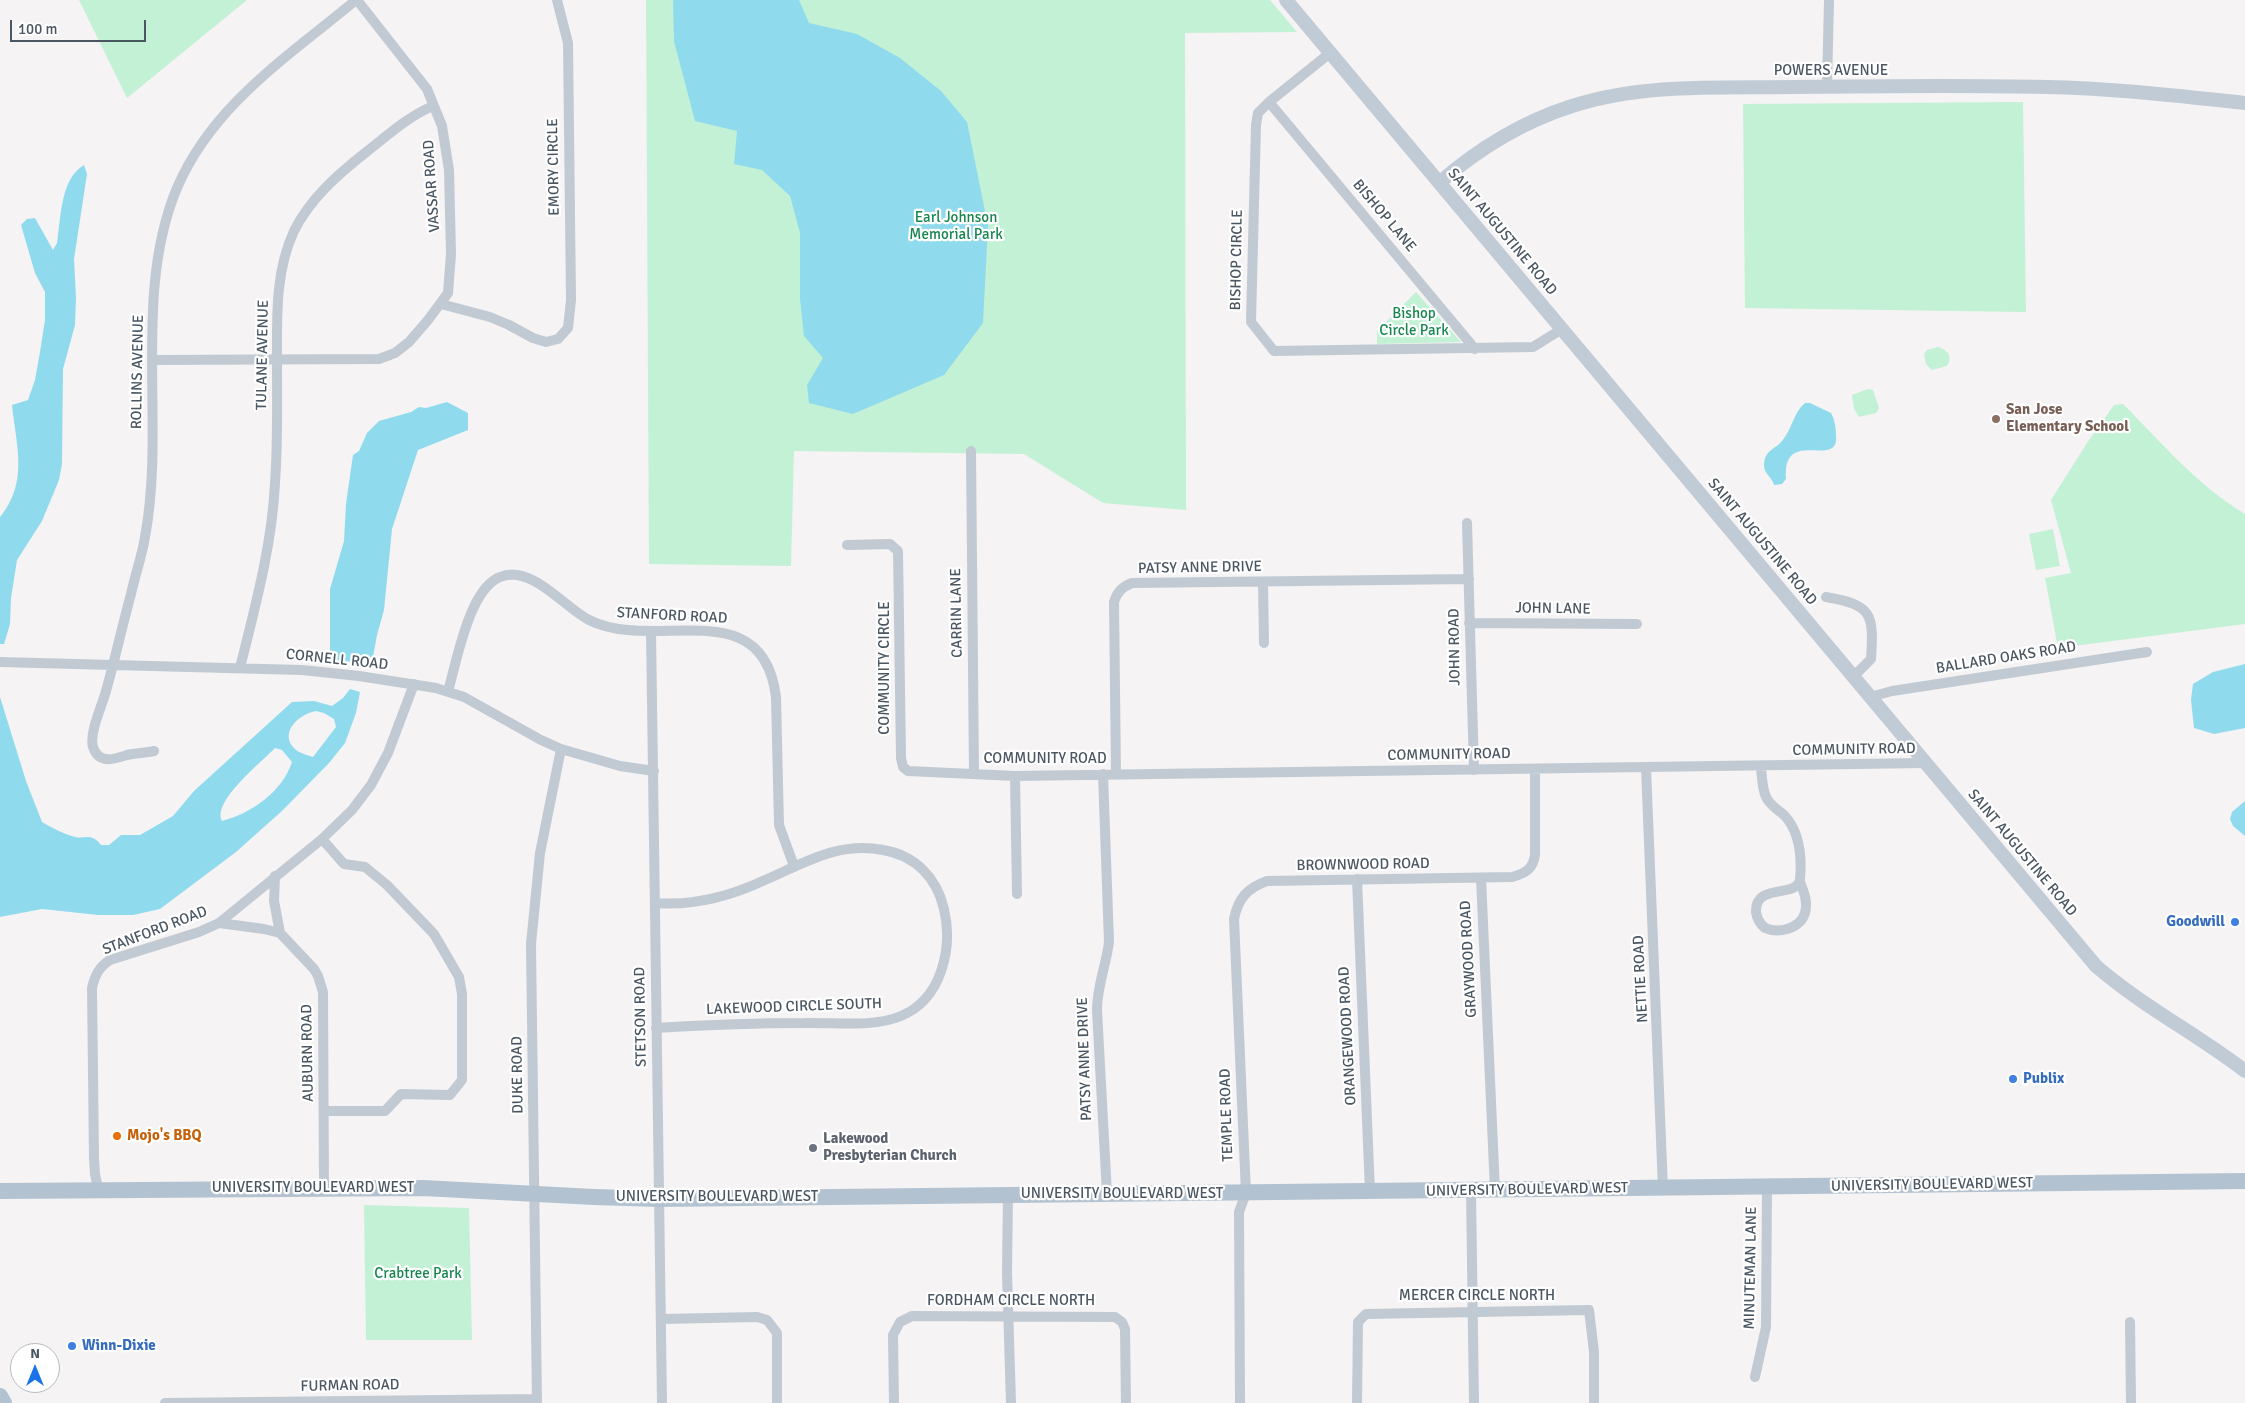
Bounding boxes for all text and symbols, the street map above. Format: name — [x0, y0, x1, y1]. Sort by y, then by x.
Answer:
scale bar — [12, 10, 149, 42]
text: 100 m — [18, 20, 58, 38]
street label: POWERS AVENUE — [1774, 62, 1888, 80]
street label: EMORY CIRCLE — [544, 118, 564, 216]
street label: VASSAR ROAD — [420, 139, 444, 233]
street label: SAINT AUGUSTINE ROAD — [1444, 165, 1560, 299]
street label: BISHOP LANE — [1348, 176, 1420, 256]
park label: Earl Johnson Memorial Park — [909, 209, 1003, 244]
street label: BISHOP CIRCLE — [1227, 209, 1247, 311]
street label: TULANE AVENUE — [253, 300, 273, 410]
park label: Bishop Circle Park — [1379, 305, 1449, 340]
street label: ROLLINS AVENUE — [128, 315, 148, 429]
place label: San Jose Elementary School — [2006, 401, 2129, 436]
marker: San Jose Elementary School — [1990, 413, 2002, 425]
street label: SAINT AUGUSTINE ROAD — [1704, 475, 1820, 609]
street label: PATSY ANNE DRIVE — [1138, 558, 1262, 578]
street label: CARRIN LANE — [947, 568, 967, 658]
street label: JOHN LANE — [1515, 599, 1591, 619]
street label: COMMUNITY CIRCLE — [876, 601, 894, 735]
street label: STANFORD ROAD — [616, 604, 728, 628]
street label: JOHN ROAD — [1445, 608, 1465, 686]
street label: BALLARD OAKS ROAD — [1935, 638, 2077, 678]
street label: CORNELL ROAD — [285, 646, 389, 674]
street label: COMMUNITY ROAD — [1792, 740, 1916, 760]
street label: COMMUNITY ROAD — [1387, 745, 1511, 765]
street label: COMMUNITY ROAD — [983, 750, 1107, 768]
street label: SAINT AUGUSTINE ROAD — [1964, 786, 2080, 920]
street label: BROWNWOOD ROAD — [1296, 855, 1430, 875]
street label: GRAYWOOD ROAD — [1457, 900, 1481, 1018]
street label: STANFORD ROAD — [100, 903, 210, 959]
place label: Goodwill — [2166, 913, 2225, 931]
marker: Goodwill — [2229, 916, 2241, 928]
street label: NETTIE ROAD — [1630, 935, 1652, 1023]
street label: ORANGEWOOD ROAD — [1335, 966, 1361, 1106]
street label: STETSON ROAD — [631, 967, 651, 1067]
street label: LAKEWOOD CIRCLE SOUTH — [706, 995, 882, 1019]
street label: PATSY ANNE DRIVE — [1074, 997, 1096, 1121]
street label: AUBURN ROAD — [298, 1004, 318, 1102]
street label: DUKE ROAD — [508, 1036, 528, 1114]
street label: TEMPLE ROAD — [1216, 1068, 1238, 1162]
place label: Publix — [2023, 1070, 2064, 1088]
marker: Publix — [2007, 1073, 2019, 1085]
place label: Mojo's BBQ — [127, 1127, 202, 1145]
marker: Mojo's BBQ — [111, 1130, 123, 1142]
place label: Lakewood Presbyterian Church — [823, 1130, 957, 1165]
marker: Lakewood Presbyterian Church — [807, 1142, 819, 1154]
street label: UNIVERSITY BOULEVARD WEST — [1831, 1174, 2033, 1196]
street label: UNIVERSITY BOULEVARD WEST — [212, 1179, 414, 1197]
street label: UNIVERSITY BOULEVARD WEST — [1426, 1179, 1628, 1201]
street label: UNIVERSITY BOULEVARD WEST — [1021, 1185, 1223, 1203]
street label: UNIVERSITY BOULEVARD WEST — [616, 1188, 818, 1206]
street label: MINUTEMAN LANE — [1741, 1206, 1761, 1330]
park label: Crabtree Park — [374, 1265, 462, 1283]
street label: MERCER CIRCLE NORTH — [1399, 1287, 1555, 1305]
street label: FORDHAM CIRCLE NORTH — [927, 1292, 1095, 1310]
place label: Winn-Dixie — [82, 1337, 156, 1355]
marker: Winn-Dixie — [66, 1340, 78, 1352]
north arrow — [10, 1343, 60, 1393]
text: N — [30, 1345, 40, 1362]
street label: FURMAN ROAD — [300, 1376, 400, 1396]

